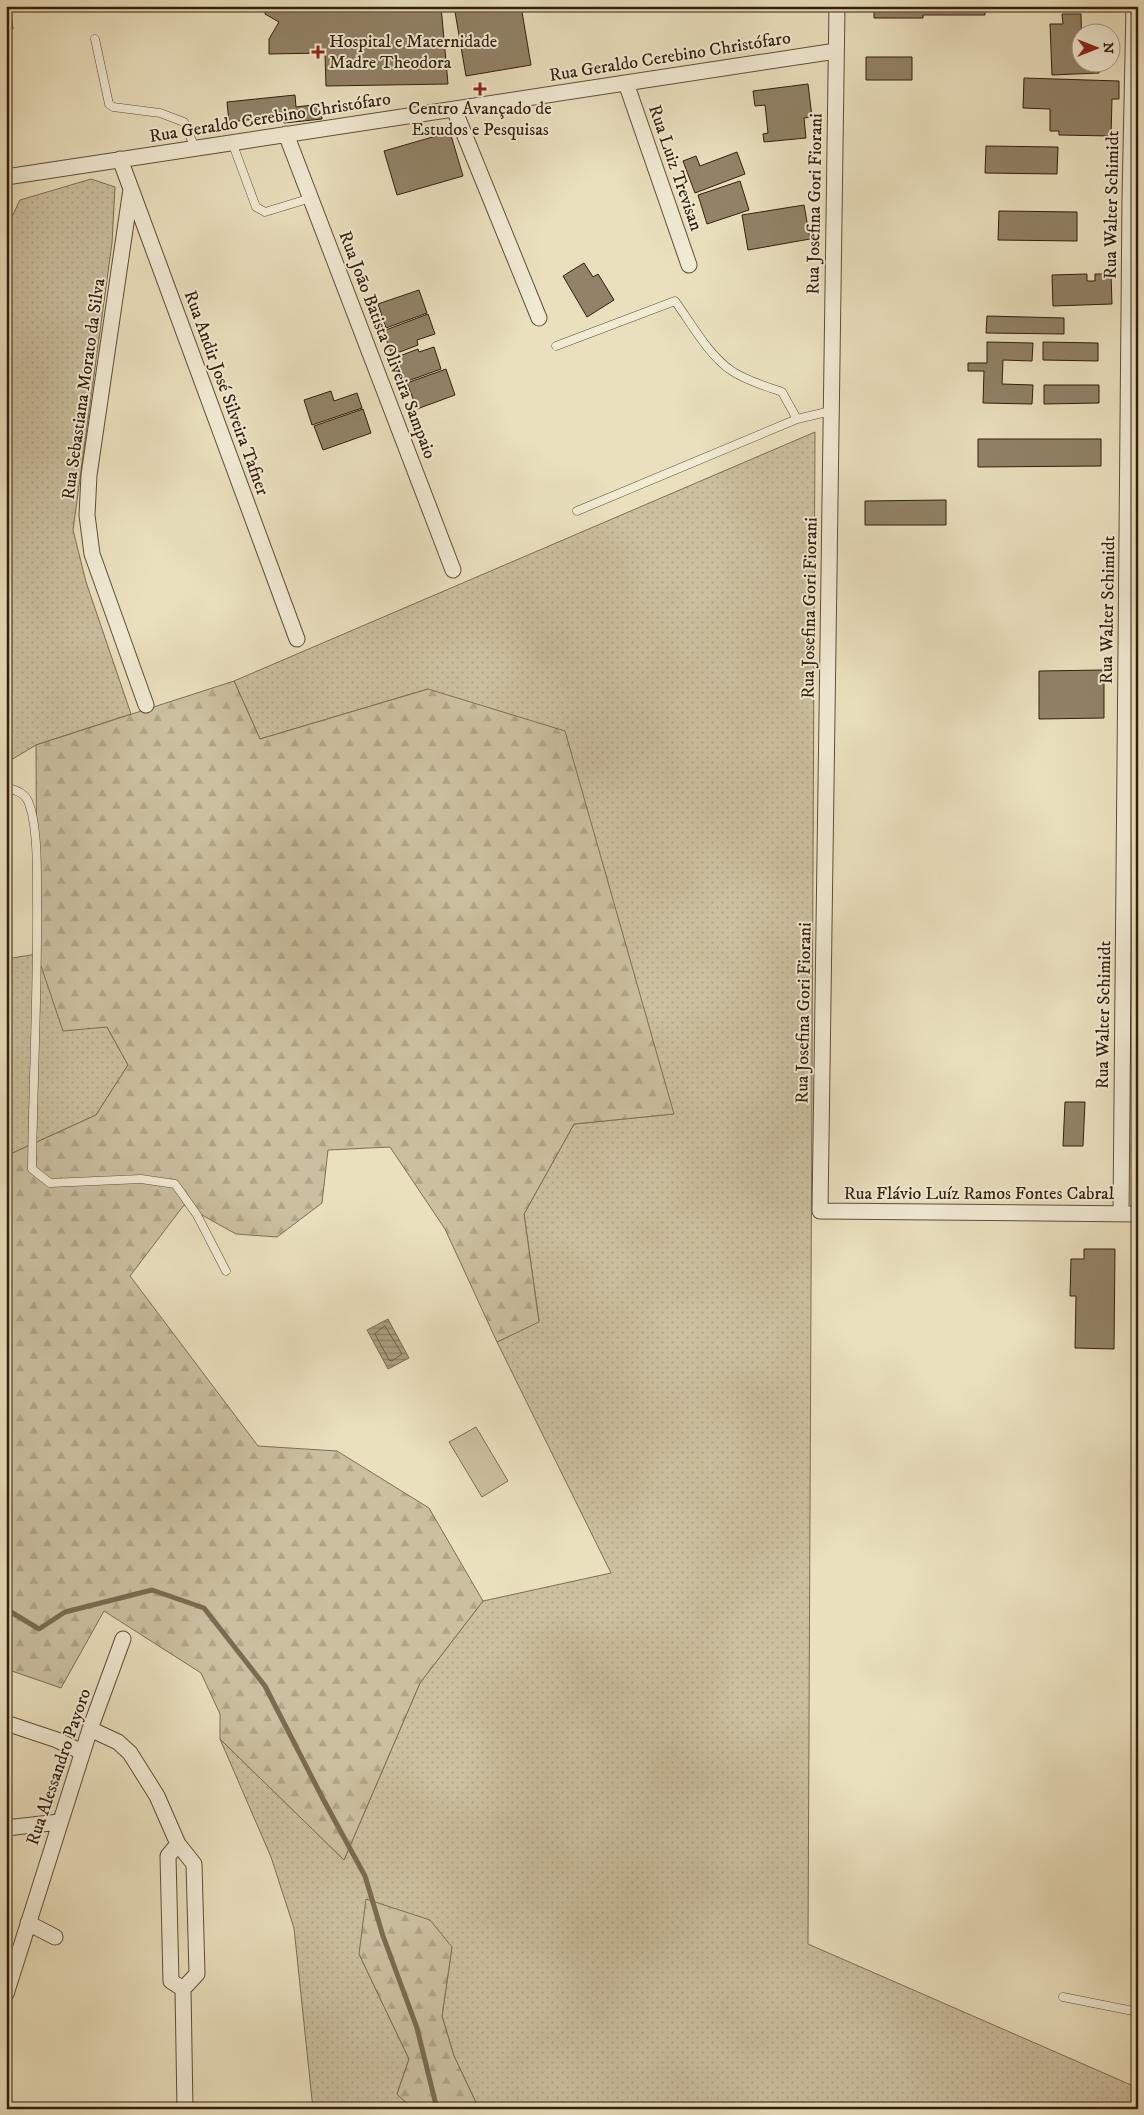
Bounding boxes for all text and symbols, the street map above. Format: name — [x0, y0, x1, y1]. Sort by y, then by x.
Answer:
north arrow — [1072, 22, 1122, 72]
street label: Rua Geraldo Cerebino Christófaro — [548, 27, 793, 87]
place label: Hospital e Maternidade Madre Theodora — [329, 31, 497, 74]
text: N — [1099, 42, 1117, 54]
marker: Hospital e Maternidade Madre Theodora — [311, 45, 325, 59]
marker: Centro Avançado de Estudos e Pesquisas — [473, 82, 487, 96]
street label: Rua Geraldo Cerebino Christófaro — [148, 88, 393, 148]
place label: Centro Avançado de Estudos e Pesquisas — [408, 98, 552, 141]
street label: Rua Luiz Trevisan — [643, 102, 707, 234]
street label: Rua Josefina Gori Fiorani — [802, 113, 828, 295]
street label: Rua Walter Schimidt — [1100, 130, 1124, 279]
street label: Rua João Batista Oliveira Sampaio — [333, 228, 441, 462]
street label: Rua Sebastiana Morato da Silva — [58, 277, 110, 501]
street label: Rua Andir José Silveira Tafner — [179, 288, 273, 499]
street label: Rua Josefina Gori Fiorani — [797, 517, 823, 699]
street label: Rua Walter Schimidt — [1096, 535, 1120, 684]
street label: Rua Josefina Gori Fiorani — [791, 922, 817, 1104]
street label: Rua Walter Schimidt — [1092, 940, 1116, 1089]
street label: Rua Flávio Luíz Ramos Fontes Cabral — [844, 1183, 1115, 1205]
street label: Rua Alessandro Payoro — [22, 1685, 96, 1848]

